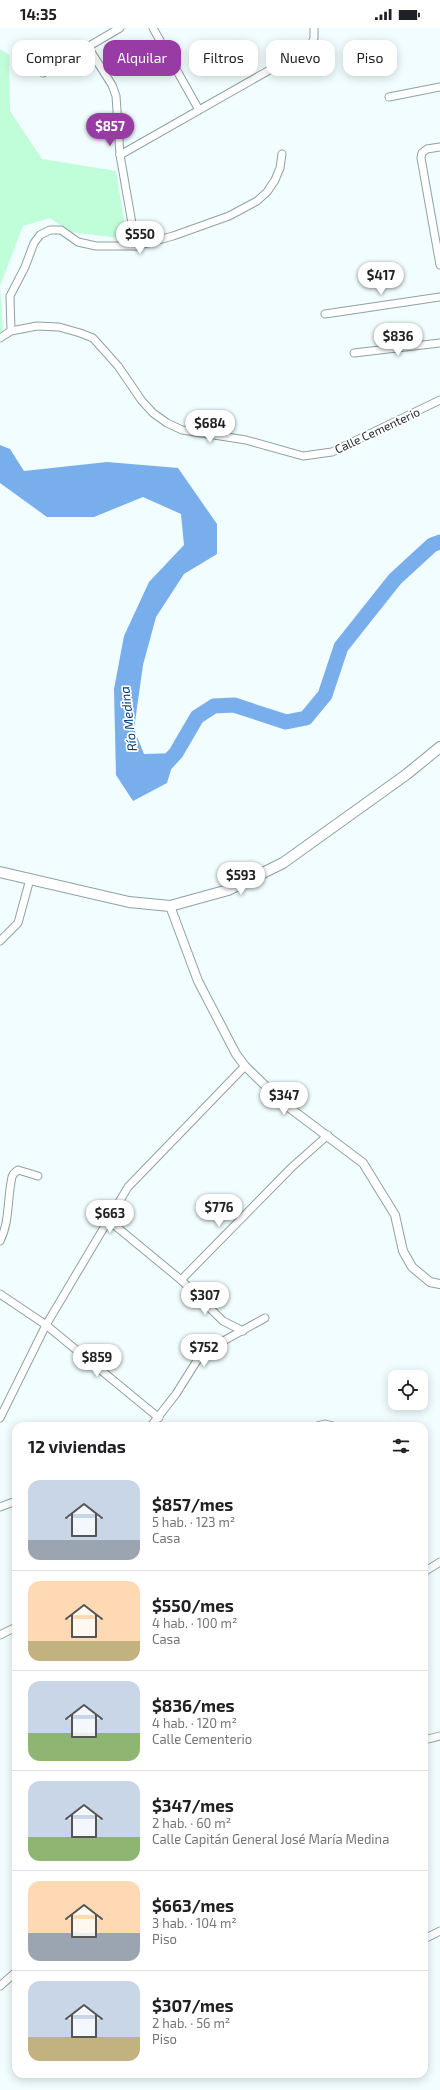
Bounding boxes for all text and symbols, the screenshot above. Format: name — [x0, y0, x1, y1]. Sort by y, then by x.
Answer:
text: 14:35 — [20, 5, 57, 23]
chip: Comprar — [12, 40, 95, 76]
chip: Alquilar — [103, 40, 181, 76]
chip: Filtros — [189, 40, 258, 76]
chip: Nuevo — [266, 40, 335, 76]
chip: Piso — [343, 40, 397, 76]
pin: $857 — [86, 113, 134, 147]
text: $857 — [95, 118, 125, 134]
pin: $550 — [116, 221, 164, 255]
text: $550 — [125, 226, 155, 242]
pin: $417 — [357, 262, 405, 296]
text: $417 — [367, 267, 395, 283]
pin: $836 — [374, 323, 422, 357]
text: $836 — [383, 328, 413, 344]
street label: Calle Cementerio — [332, 404, 422, 456]
pin: $684 — [186, 410, 234, 444]
text: $684 — [194, 415, 226, 431]
water label: Río Medina — [116, 686, 140, 752]
pin: $593 — [217, 862, 265, 896]
text: $593 — [226, 867, 256, 883]
pin: $347 — [260, 1082, 308, 1116]
text: $347 — [269, 1087, 299, 1103]
pin: $776 — [195, 1194, 243, 1228]
text: $776 — [205, 1199, 233, 1215]
pin: $663 — [86, 1200, 134, 1234]
text: $663 — [95, 1205, 125, 1221]
pin: $307 — [181, 1282, 229, 1316]
text: $307 — [190, 1287, 220, 1303]
pin: $752 — [180, 1334, 228, 1368]
text: $752 — [189, 1339, 219, 1355]
pin: $859 — [73, 1344, 121, 1378]
text: $859 — [82, 1349, 112, 1365]
map controls — [388, 1370, 428, 1410]
button: locate — [388, 1370, 428, 1410]
icon: filters — [390, 1435, 412, 1457]
text: 12 viviendas — [28, 1436, 126, 1456]
text: $857/mes — [152, 1494, 233, 1514]
icon: home — [60, 1496, 108, 1544]
text: 5 hab. · 123 m² — [152, 1514, 235, 1530]
text: Casa — [152, 1530, 180, 1546]
text: $550/mes — [152, 1595, 234, 1615]
icon: home — [60, 1597, 108, 1645]
text: 4 hab. · 100 m² — [152, 1615, 237, 1631]
text: Casa — [152, 1631, 180, 1647]
text: $836/mes — [152, 1695, 235, 1715]
icon: home — [60, 1697, 108, 1745]
text: 4 hab. · 120 m² — [152, 1715, 237, 1731]
text: Calle Cementerio — [152, 1731, 252, 1747]
text: $347/mes — [152, 1795, 234, 1815]
icon: home — [60, 1797, 108, 1845]
text: 2 hab. · 60 m² — [152, 1815, 231, 1831]
text: Calle Capitán General José María Medina — [152, 1831, 389, 1847]
text: $663/mes — [152, 1895, 234, 1915]
icon: home — [60, 1897, 108, 1945]
text: 3 hab. · 104 m² — [152, 1915, 237, 1931]
text: Piso — [152, 1931, 177, 1947]
text: $307/mes — [152, 1995, 234, 2015]
icon: home — [60, 1997, 108, 2045]
text: 2 hab. · 56 m² — [152, 2015, 230, 2031]
text: Piso — [152, 2031, 177, 2047]

